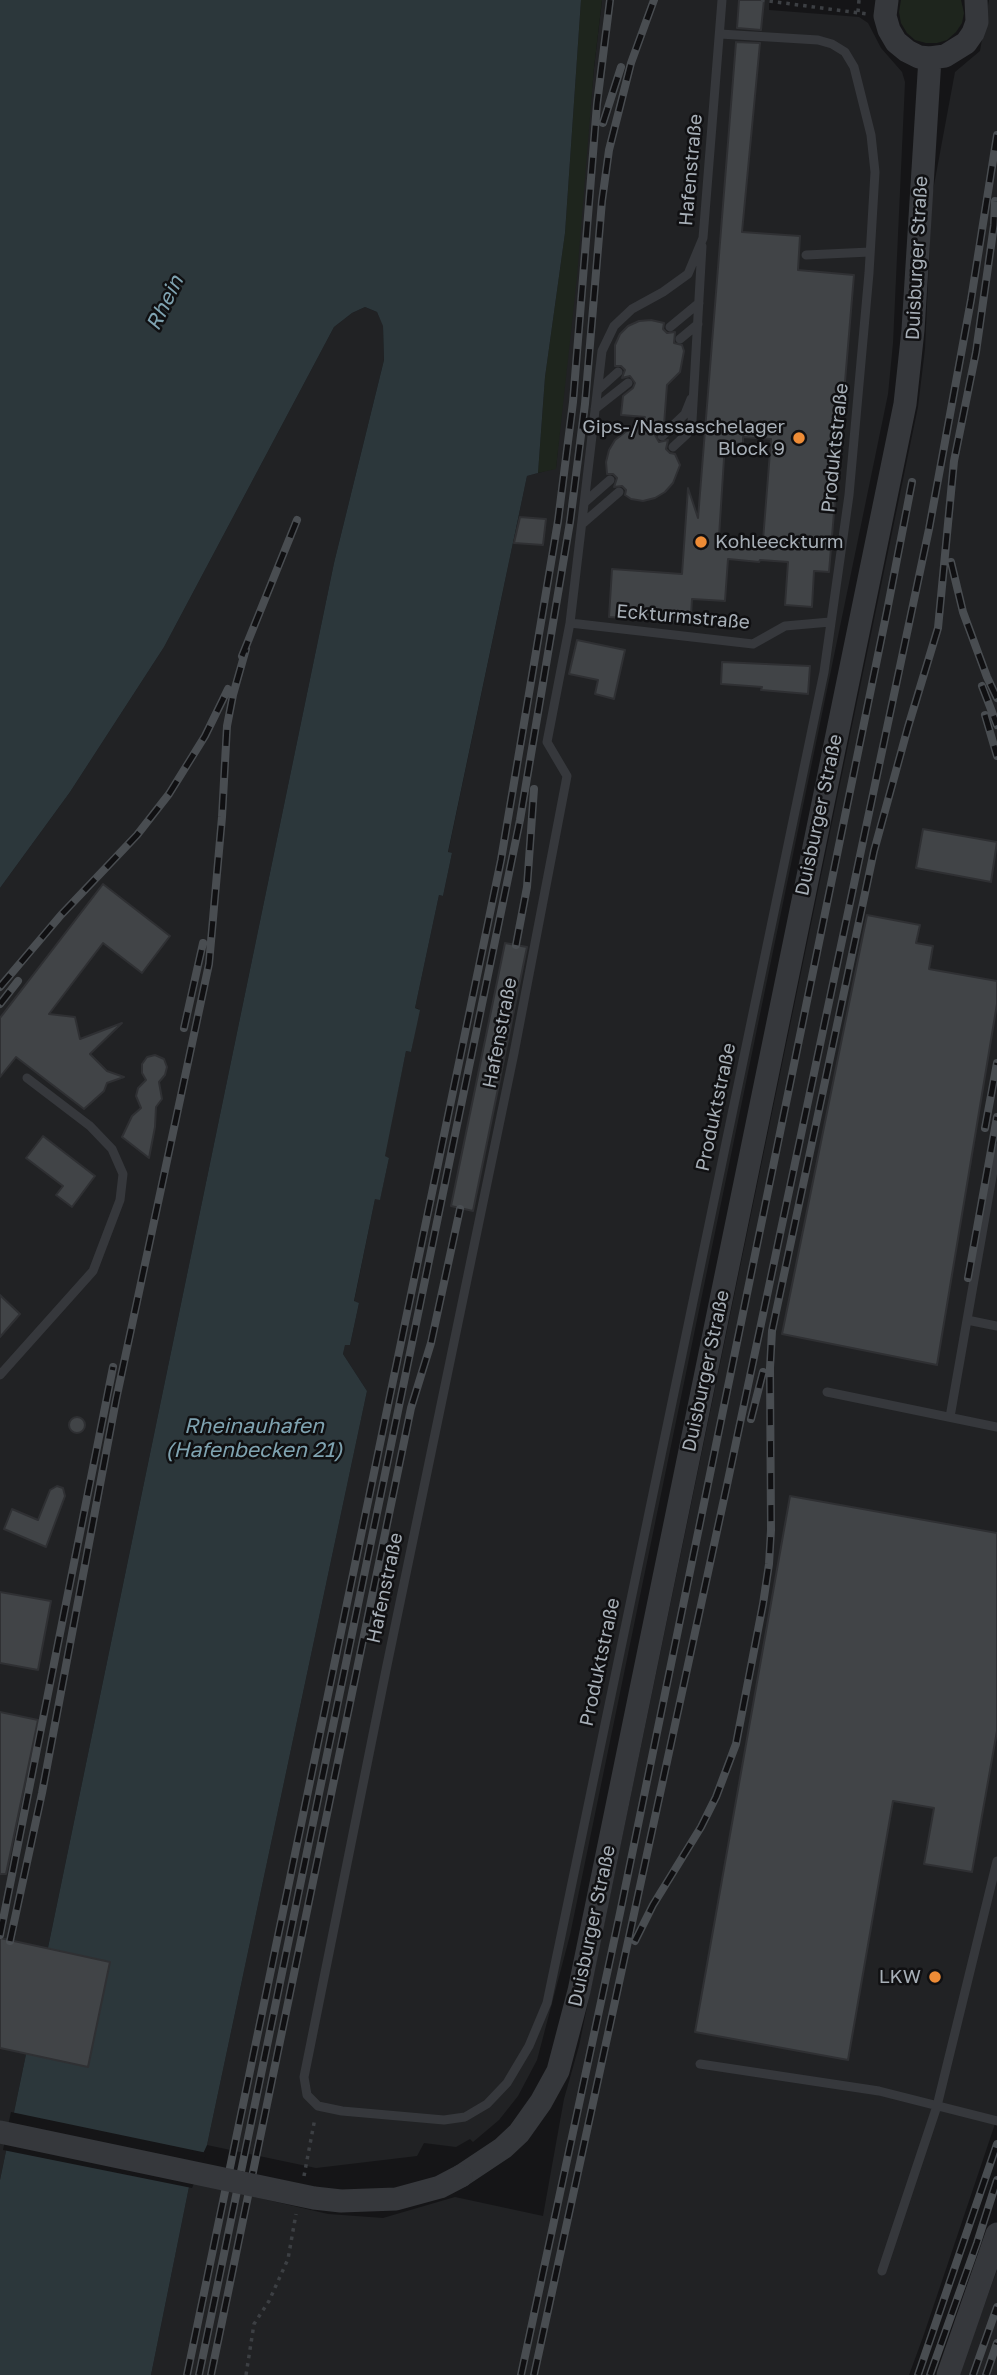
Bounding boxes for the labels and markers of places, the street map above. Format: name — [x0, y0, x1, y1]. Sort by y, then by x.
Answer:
place label: Gips-/Nassaschelager Block 9 — [582, 416, 785, 460]
marker: Gips-/Nassaschelager Block 9 — [791, 430, 807, 446]
place label: Kohleeckturm — [715, 531, 844, 553]
marker: Kohleeckturm — [693, 534, 709, 550]
place label: LKW — [879, 1966, 921, 1988]
marker: LKW — [927, 1969, 943, 1985]

